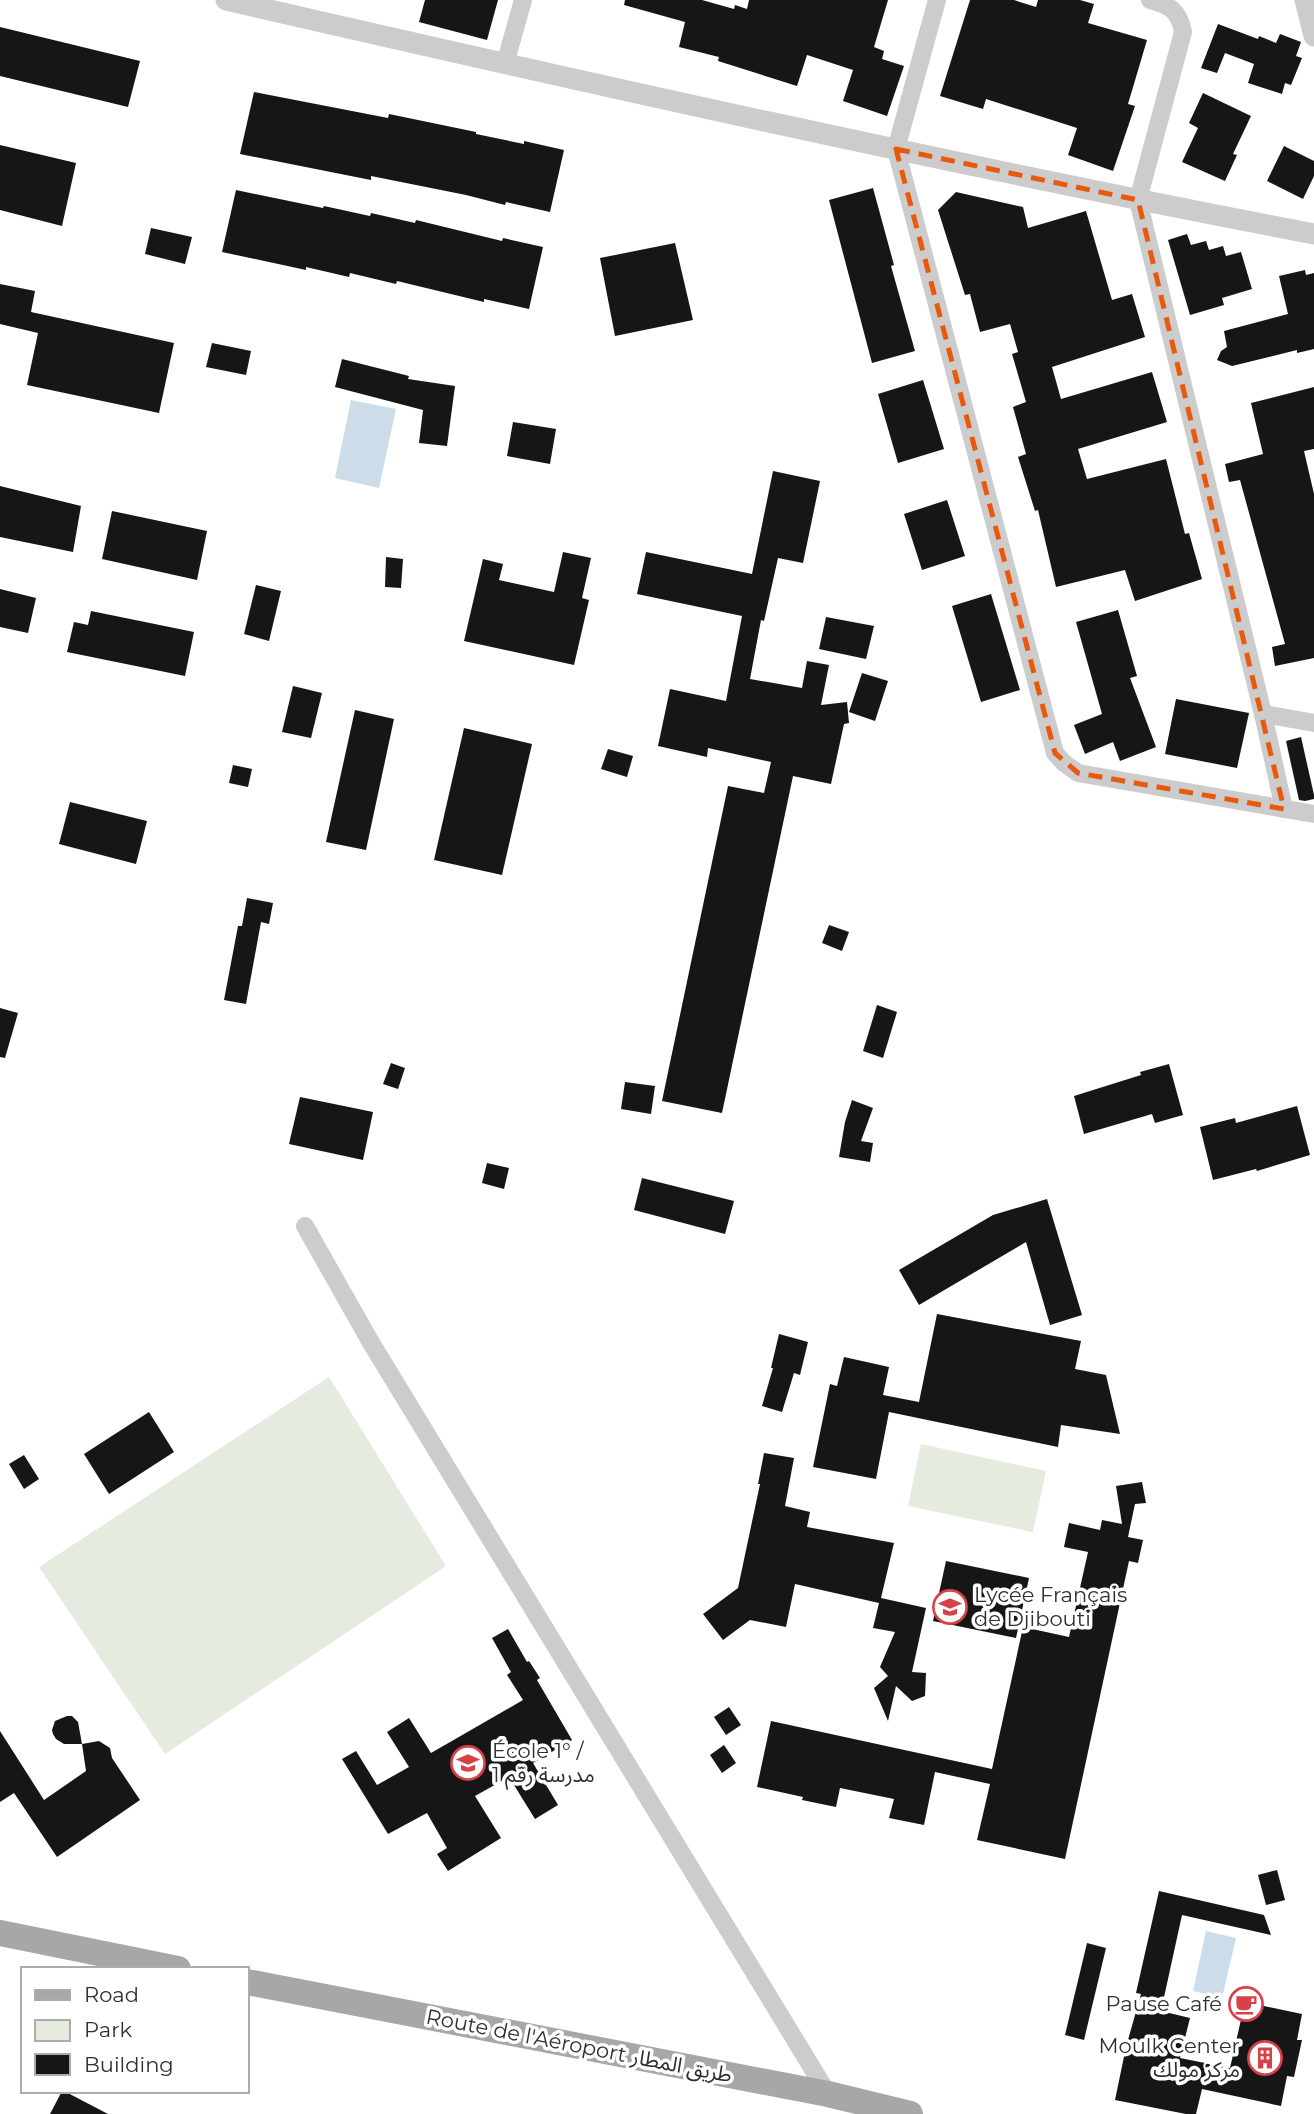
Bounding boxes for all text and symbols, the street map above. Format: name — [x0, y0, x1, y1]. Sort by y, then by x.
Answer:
place label: Lycée Français de Djibouti — [974, 1582, 1127, 1631]
school or university icon: Lycée Français de Djibouti — [931, 1588, 969, 1626]
place label: École 1° / مدرسة رقم 1 — [492, 1738, 595, 1790]
school or university icon: École 1° / مدرسة رقم 1 — [449, 1744, 487, 1782]
legend — [21, 1967, 248, 2093]
text: Road — [84, 1982, 139, 2007]
cafe icon: Pause Café — [1227, 1985, 1265, 2023]
place label: Pause Café — [1106, 1991, 1222, 2016]
street label: Route de l'Aéroport طريق المطار — [424, 2004, 734, 2088]
text: Park — [84, 2017, 132, 2042]
place label: Moulk Center مركز مولك — [1098, 2033, 1240, 2082]
building icon: Moulk Center مركز مولك — [1246, 2039, 1284, 2077]
text: Building — [84, 2052, 174, 2077]

